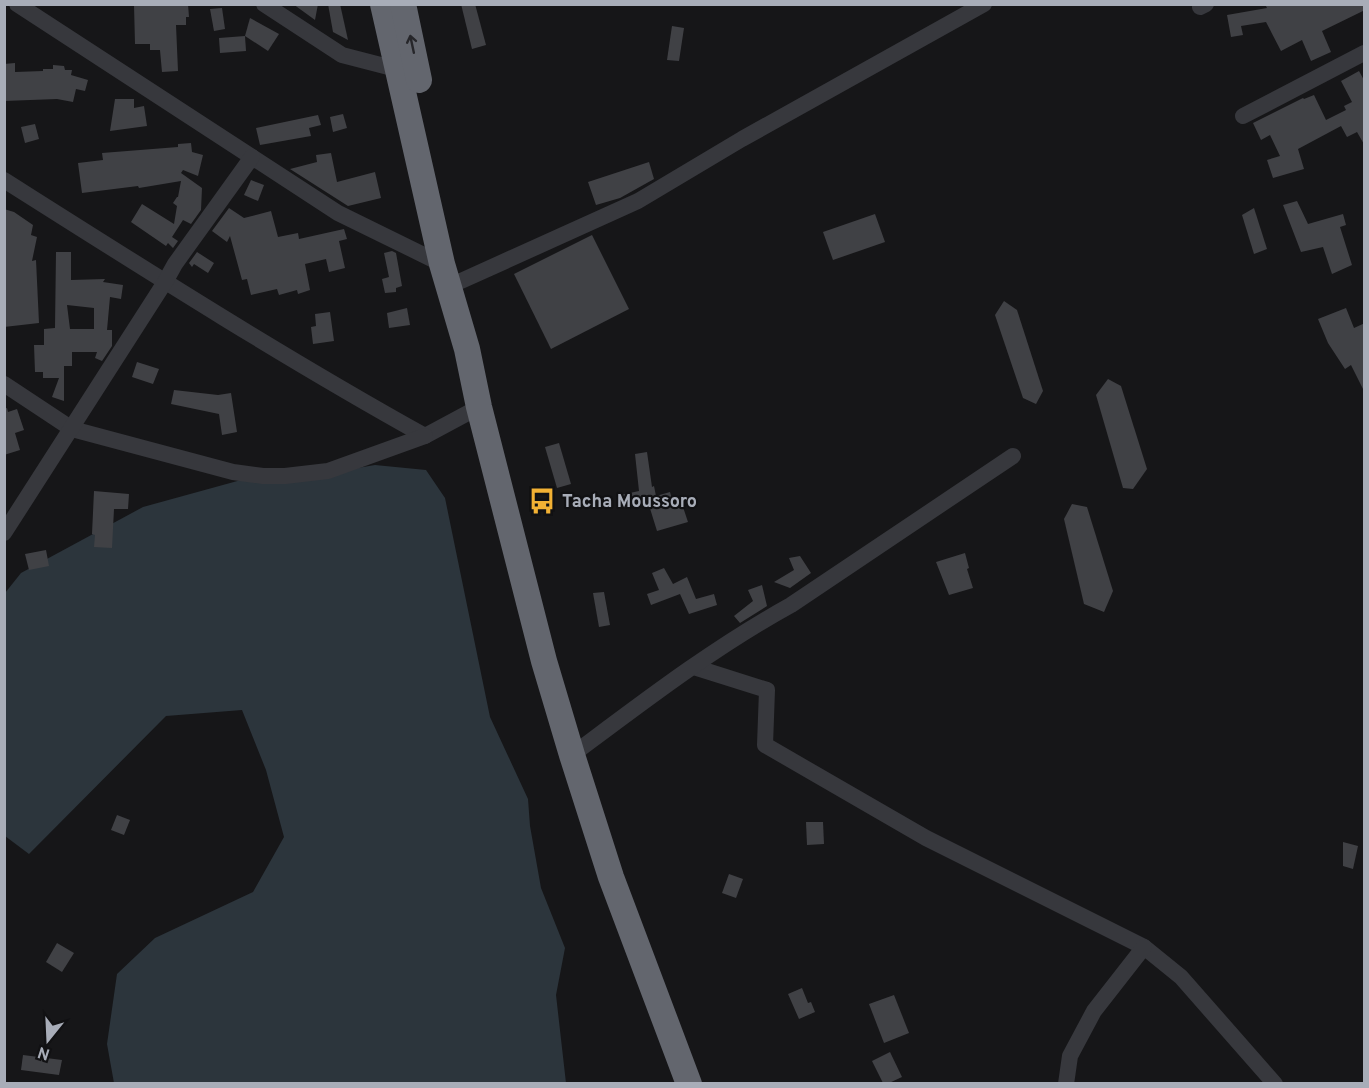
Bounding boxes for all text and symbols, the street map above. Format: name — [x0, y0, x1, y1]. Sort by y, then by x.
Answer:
one-way arrow — [405, 34, 417, 53]
bus stop icon: Tacha Moussoro — [527, 486, 557, 516]
place label: Tacha Moussoro — [562, 491, 697, 514]
north arrow — [18, 1010, 78, 1070]
text: N — [35, 1041, 53, 1064]

